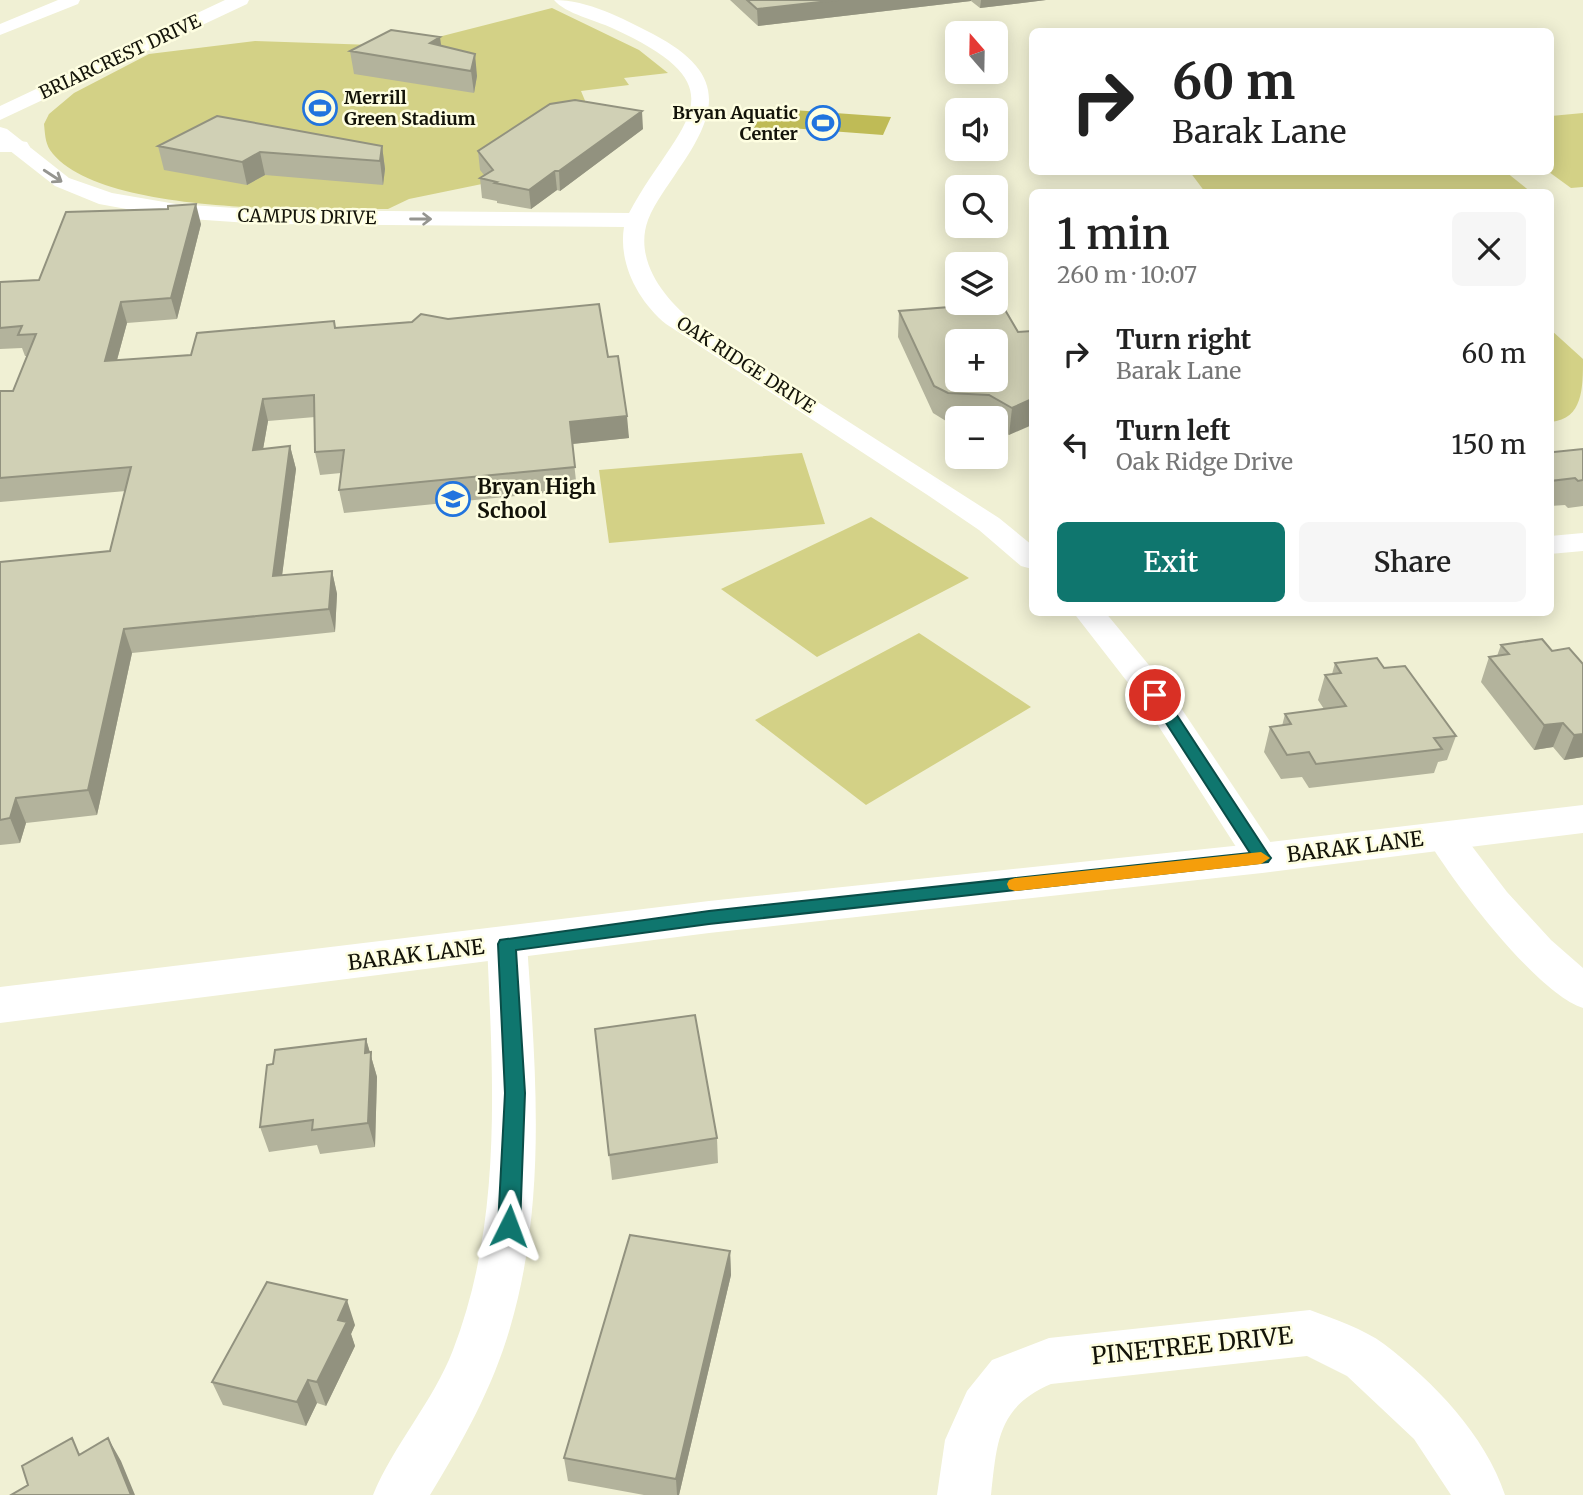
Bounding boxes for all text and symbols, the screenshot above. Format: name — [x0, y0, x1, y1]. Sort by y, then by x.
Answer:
street label: BRIARCREST DRIVE — [35, 9, 205, 104]
north arrow — [945, 21, 1008, 84]
map controls — [945, 21, 1008, 469]
text: 60 m — [1172, 51, 1295, 112]
icon: right — [1057, 56, 1148, 147]
place label: Merrill Green Stadium — [344, 86, 476, 130]
sports icon: Merrill Green Stadium — [301, 89, 339, 127]
button: sound — [945, 98, 1008, 161]
place label: Bryan Aquatic Center — [672, 101, 798, 145]
sports icon: Bryan Aquatic Center — [804, 104, 842, 142]
text: Barak Lane — [1172, 112, 1346, 152]
one-way arrow — [43, 168, 62, 183]
button: search — [945, 175, 1008, 238]
street label: CAMPUS DRIVE — [238, 204, 377, 229]
text: 1 min — [1057, 208, 1170, 260]
one-way arrow — [409, 212, 432, 226]
button: close — [1452, 212, 1526, 286]
button: layers — [945, 252, 1008, 315]
text: 260 m · 10:07 — [1057, 260, 1197, 289]
street label: OAK RIDGE DRIVE — [673, 311, 820, 418]
text: Turn right — [1116, 323, 1251, 356]
button: + — [945, 329, 1008, 392]
icon: right — [1057, 335, 1095, 373]
text: 60 m — [1462, 337, 1526, 370]
text: Barak Lane — [1116, 356, 1241, 385]
button: − — [945, 406, 1008, 469]
text: Turn left — [1116, 414, 1230, 447]
icon: left — [1057, 426, 1095, 464]
text: 150 m — [1452, 428, 1526, 461]
text: Oak Ridge Drive — [1116, 447, 1293, 476]
place label: Bryan High School — [477, 473, 596, 524]
school or university icon: Bryan High School — [434, 480, 472, 518]
button: Exit — [1057, 522, 1285, 602]
button: Share — [1299, 522, 1526, 602]
pin — [1125, 665, 1185, 725]
icon: arrive — [1136, 676, 1174, 714]
street label: BARAK LANE — [1285, 825, 1425, 868]
street label: BARAK LANE — [346, 933, 486, 976]
position arrow — [472, 1189, 546, 1263]
street label: PINETREE DRIVE — [1090, 1319, 1295, 1371]

